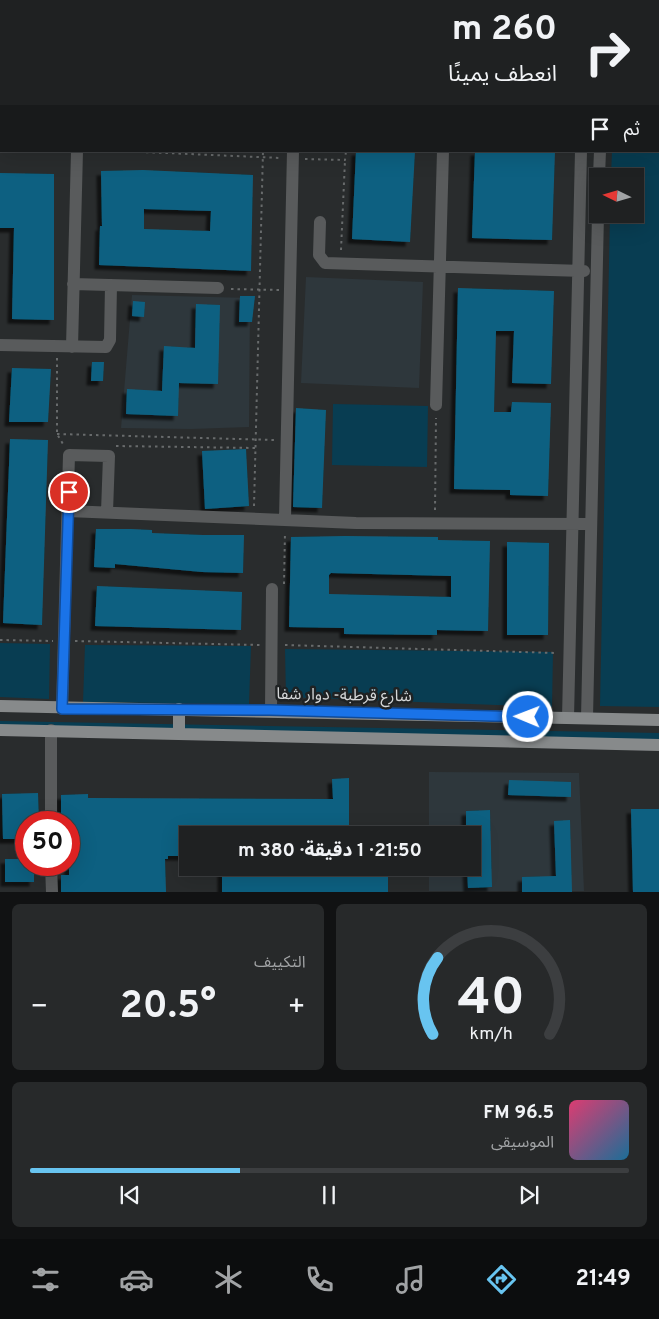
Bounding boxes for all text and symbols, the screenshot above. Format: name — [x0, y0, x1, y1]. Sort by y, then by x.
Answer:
text: 260 m — [452, 8, 557, 52]
icon: right — [575, 20, 640, 85]
text: انعطف يمينًا — [448, 62, 557, 89]
icon: arrive — [586, 115, 614, 143]
text: ثم — [624, 118, 640, 142]
north arrow — [589, 168, 644, 222]
map controls — [589, 168, 644, 223]
pin — [48, 471, 90, 513]
icon: arrive — [55, 478, 83, 506]
street label: شارع قرطبة- دوار شفا — [276, 685, 412, 708]
position arrow — [501, 690, 553, 742]
speed limit sign: 50 — [15, 811, 80, 876]
text: 21:50 · 1 دقيقة · 380 m — [238, 839, 422, 863]
text: التكييف — [254, 953, 306, 973]
text: 40 — [457, 967, 525, 1033]
text: 20.5° — [120, 983, 216, 1032]
text: − — [30, 990, 48, 1026]
text: + — [287, 990, 305, 1026]
text: km/h — [470, 1023, 513, 1046]
text: 96.5 FM — [483, 1101, 554, 1125]
text: الموسيقى — [491, 1133, 554, 1153]
icon: previous — [116, 1181, 144, 1209]
icon: pause — [315, 1181, 343, 1209]
icon: next — [515, 1181, 543, 1209]
icon: filters — [28, 1262, 63, 1297]
icon: car — [119, 1262, 154, 1297]
icon: climate — [211, 1262, 246, 1297]
icon: phone — [302, 1262, 337, 1297]
icon: music — [393, 1262, 428, 1297]
icon: directions — [484, 1262, 519, 1297]
text: 21:49 — [576, 1266, 631, 1293]

